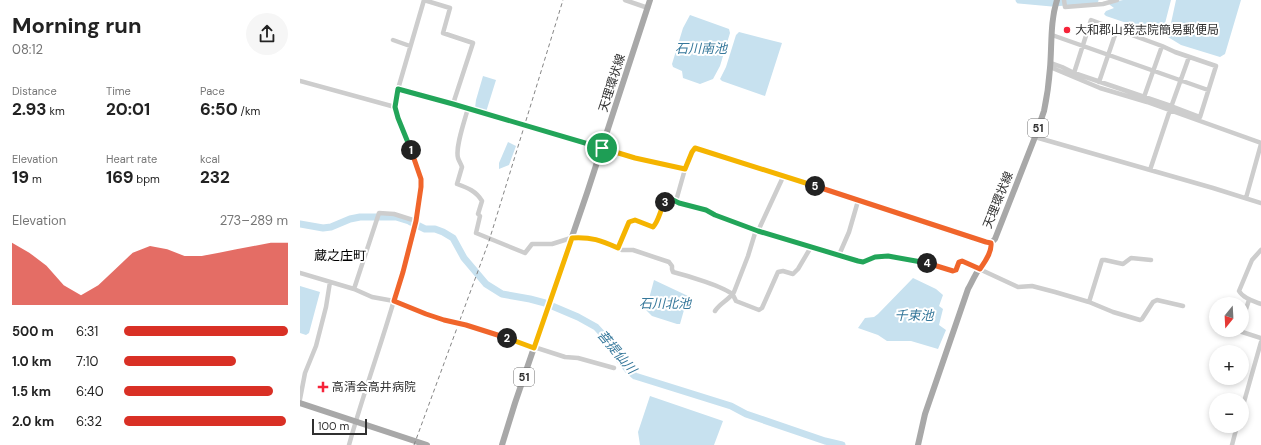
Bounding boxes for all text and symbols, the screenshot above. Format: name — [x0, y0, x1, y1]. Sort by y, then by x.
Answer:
text: Morning run — [12, 11, 142, 40]
button: share — [246, 13, 288, 55]
place label: 大和郡山発志院簡易郵便局 — [1075, 22, 1219, 38]
marker: 大和郡山発志院簡易郵便局 — [1062, 25, 1072, 35]
water label: 石川南池 — [675, 40, 729, 57]
text: 08:12 — [12, 41, 43, 58]
street label: 天理環状線 — [595, 52, 629, 114]
text: Distance — [12, 84, 57, 98]
text: Time — [106, 84, 131, 98]
text: Pace — [200, 84, 225, 98]
text: 2.93 — [12, 98, 47, 120]
text: 20:01 — [106, 98, 150, 120]
text: 6:50 — [200, 98, 238, 120]
text: km — [47, 104, 65, 118]
text: /km — [238, 104, 260, 118]
road number: 51 — [1028, 119, 1048, 137]
pin — [585, 131, 619, 165]
icon: arrive — [591, 137, 613, 159]
pin: 1 — [401, 140, 421, 160]
text: 1 — [409, 143, 413, 157]
text: Elevation — [12, 152, 58, 166]
text: Heart rate — [106, 152, 157, 166]
text: kcal — [200, 152, 220, 166]
text: 19 — [12, 166, 29, 188]
text: 169 — [106, 166, 133, 188]
text: 232 — [200, 166, 230, 188]
street label: 天理環状線 — [979, 169, 1017, 231]
text: m — [29, 172, 42, 186]
text: bpm — [133, 172, 160, 186]
pin: 5 — [805, 176, 825, 196]
text: 5 — [812, 179, 818, 193]
pin: 3 — [655, 192, 675, 212]
text: 3 — [662, 195, 668, 209]
text: Elevation — [12, 212, 66, 229]
text: 273–289 m — [220, 212, 288, 229]
district label: 蔵之庄町 — [314, 247, 366, 264]
pin: 4 — [917, 253, 937, 273]
text: 4 — [923, 256, 931, 270]
water label: 石川北池 — [639, 295, 693, 312]
north arrow — [1209, 297, 1249, 337]
map controls — [1209, 297, 1249, 433]
water label: 千束池 — [894, 307, 935, 324]
text: 500 m — [12, 323, 54, 340]
text: 6:31 — [76, 323, 98, 340]
water label: 菩提仙川 — [594, 327, 642, 379]
pin: 2 — [497, 328, 517, 348]
text: 2 — [504, 331, 510, 345]
button: + — [1209, 345, 1249, 385]
text: 1.0 km — [12, 353, 51, 370]
text: 7:10 — [76, 353, 99, 370]
road number: 51 — [514, 368, 534, 386]
place label: 高清会高井病院 — [332, 379, 416, 395]
marker: 高清会高井病院 — [317, 381, 329, 393]
text: 1.5 km — [12, 383, 51, 400]
text: 6:40 — [76, 383, 104, 400]
button: − — [1209, 393, 1249, 433]
text: 2.0 km — [12, 413, 54, 430]
text: 6:32 — [76, 413, 102, 430]
scale bar — [312, 417, 367, 436]
text: 100 m — [318, 419, 349, 433]

